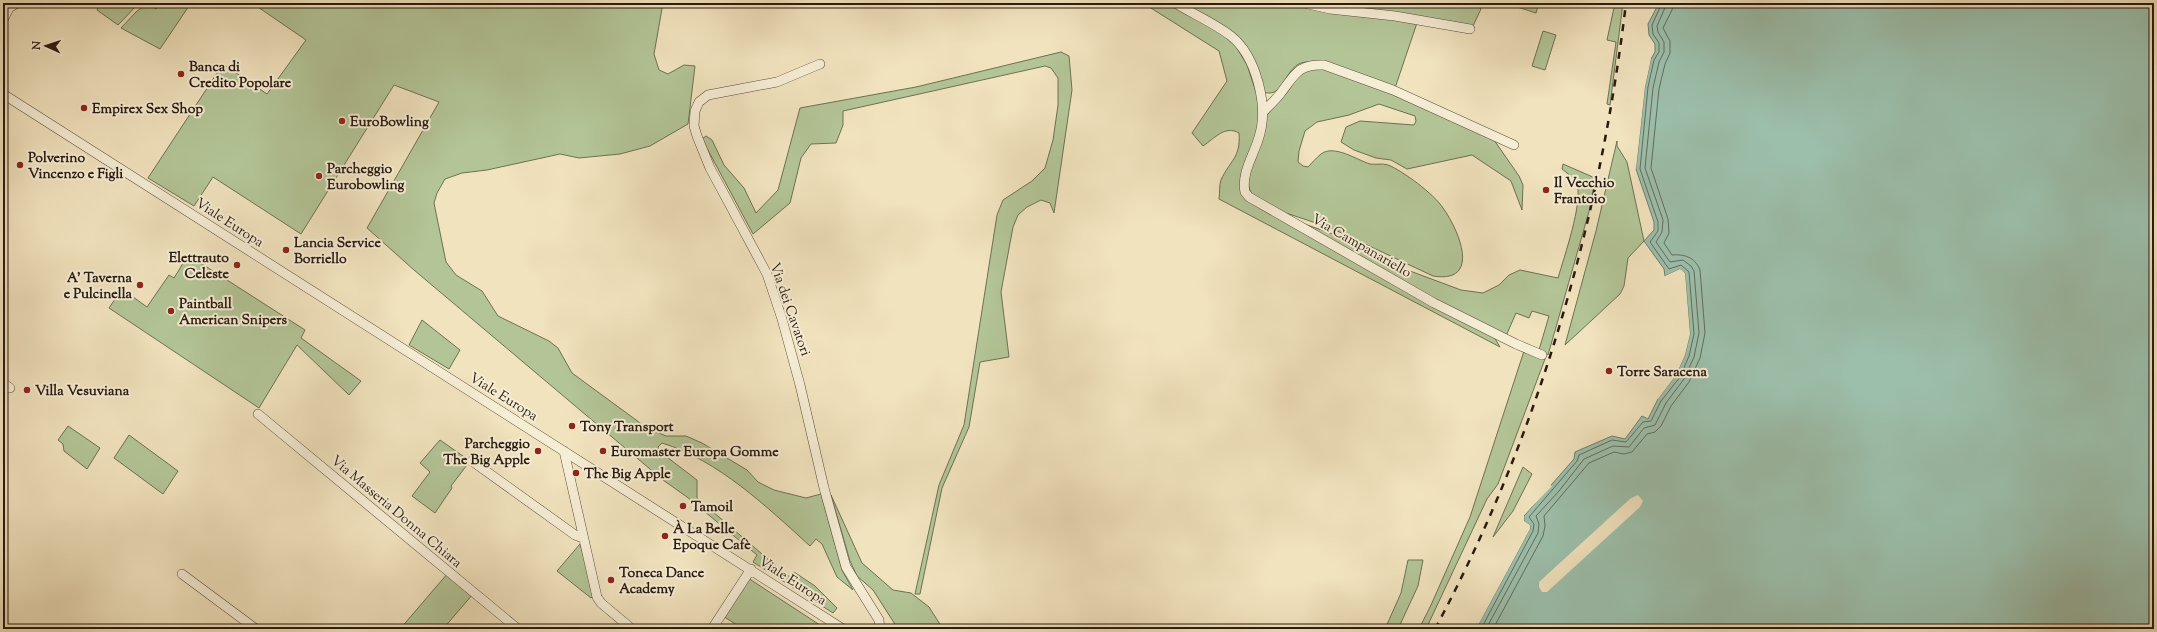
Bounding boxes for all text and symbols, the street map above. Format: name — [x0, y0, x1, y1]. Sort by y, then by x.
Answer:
north arrow — [26, 26, 66, 66]
text: N — [29, 41, 45, 51]
place label: Banca di Credito Popolare — [189, 58, 292, 94]
marker: Banca di Credito Popolare — [176, 69, 186, 79]
place label: Empirex Sex Shop — [92, 100, 203, 120]
marker: Empirex Sex Shop — [79, 103, 89, 113]
place label: EuroBowling — [350, 113, 429, 133]
marker: EuroBowling — [337, 116, 347, 126]
place label: Polverino Vincenzo e Figli — [28, 149, 123, 185]
marker: Polverino Vincenzo e Figli — [15, 160, 25, 170]
place label: Parcheggio Eurobowling — [327, 160, 405, 196]
marker: Parcheggio Eurobowling — [314, 171, 324, 181]
place label: Il Vecchio Frantoio — [1554, 174, 1615, 210]
marker: Il Vecchio Frantoio — [1541, 185, 1551, 195]
street label: Viale Europa — [191, 194, 267, 254]
street label: Via Campanariello — [1307, 210, 1415, 284]
place label: Lancia Service Borriello — [294, 234, 381, 270]
marker: Lancia Service Borriello — [281, 245, 291, 255]
place label: Elettrauto Celeste — [169, 249, 229, 285]
marker: Elettrauto Celeste — [232, 260, 242, 270]
street label: Via dei Cavatori — [764, 260, 814, 359]
place label: A' Taverna e Pulcinella — [64, 269, 133, 305]
marker: A' Taverna e Pulcinella — [135, 280, 145, 290]
place label: Paintball American Snipers — [179, 295, 288, 331]
marker: Paintball American Snipers — [166, 306, 176, 316]
place label: Torre Saracena — [1617, 363, 1708, 383]
marker: Torre Saracena — [1604, 366, 1614, 376]
street label: Viale Europa — [465, 369, 542, 427]
place label: Villa Vesuviana — [35, 382, 130, 402]
marker: Villa Vesuviana — [22, 385, 32, 395]
place label: Tony Transport — [580, 418, 674, 438]
marker: Tony Transport — [567, 421, 577, 431]
place label: Parcheggio The Big Apple — [443, 435, 530, 471]
place label: Euromaster Europa Gomme — [611, 443, 779, 463]
marker: Parcheggio The Big Apple — [533, 446, 543, 456]
marker: Euromaster Europa Gomme — [598, 446, 608, 456]
street label: Via Masseria Donna Chiara — [326, 452, 466, 574]
place label: The Big Apple — [584, 465, 671, 485]
marker: The Big Apple — [571, 468, 581, 478]
place label: Tamoil — [691, 498, 733, 518]
marker: Tamoil — [678, 501, 688, 511]
place label: À La Belle Epoque Cafè — [673, 519, 751, 556]
marker: À La Belle Epoque Cafè — [660, 531, 670, 541]
street label: Viale Europa — [754, 552, 830, 612]
place label: Toneca Dance Academy — [619, 564, 705, 600]
marker: Toneca Dance Academy — [606, 575, 616, 585]

